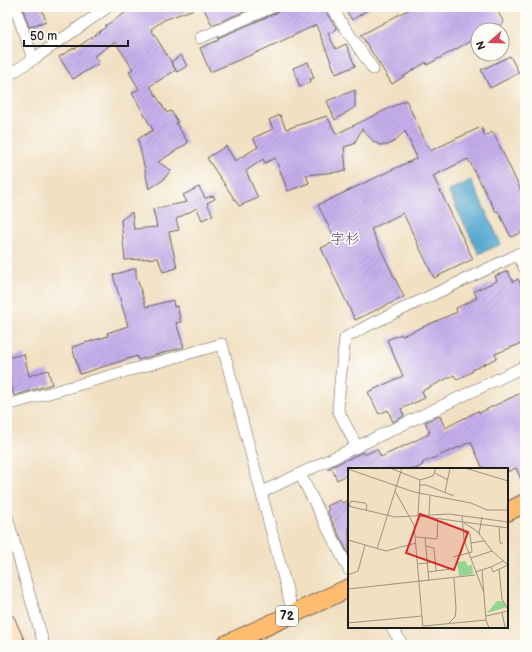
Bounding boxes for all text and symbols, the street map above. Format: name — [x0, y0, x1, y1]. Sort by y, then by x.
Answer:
scale bar — [24, 22, 128, 48]
north arrow — [470, 22, 510, 62]
text: 50 m — [30, 29, 57, 44]
text: N — [474, 39, 489, 51]
district label: 字杉 — [330, 230, 360, 249]
inset map — [348, 468, 508, 628]
road number: 72 — [276, 606, 298, 626]

